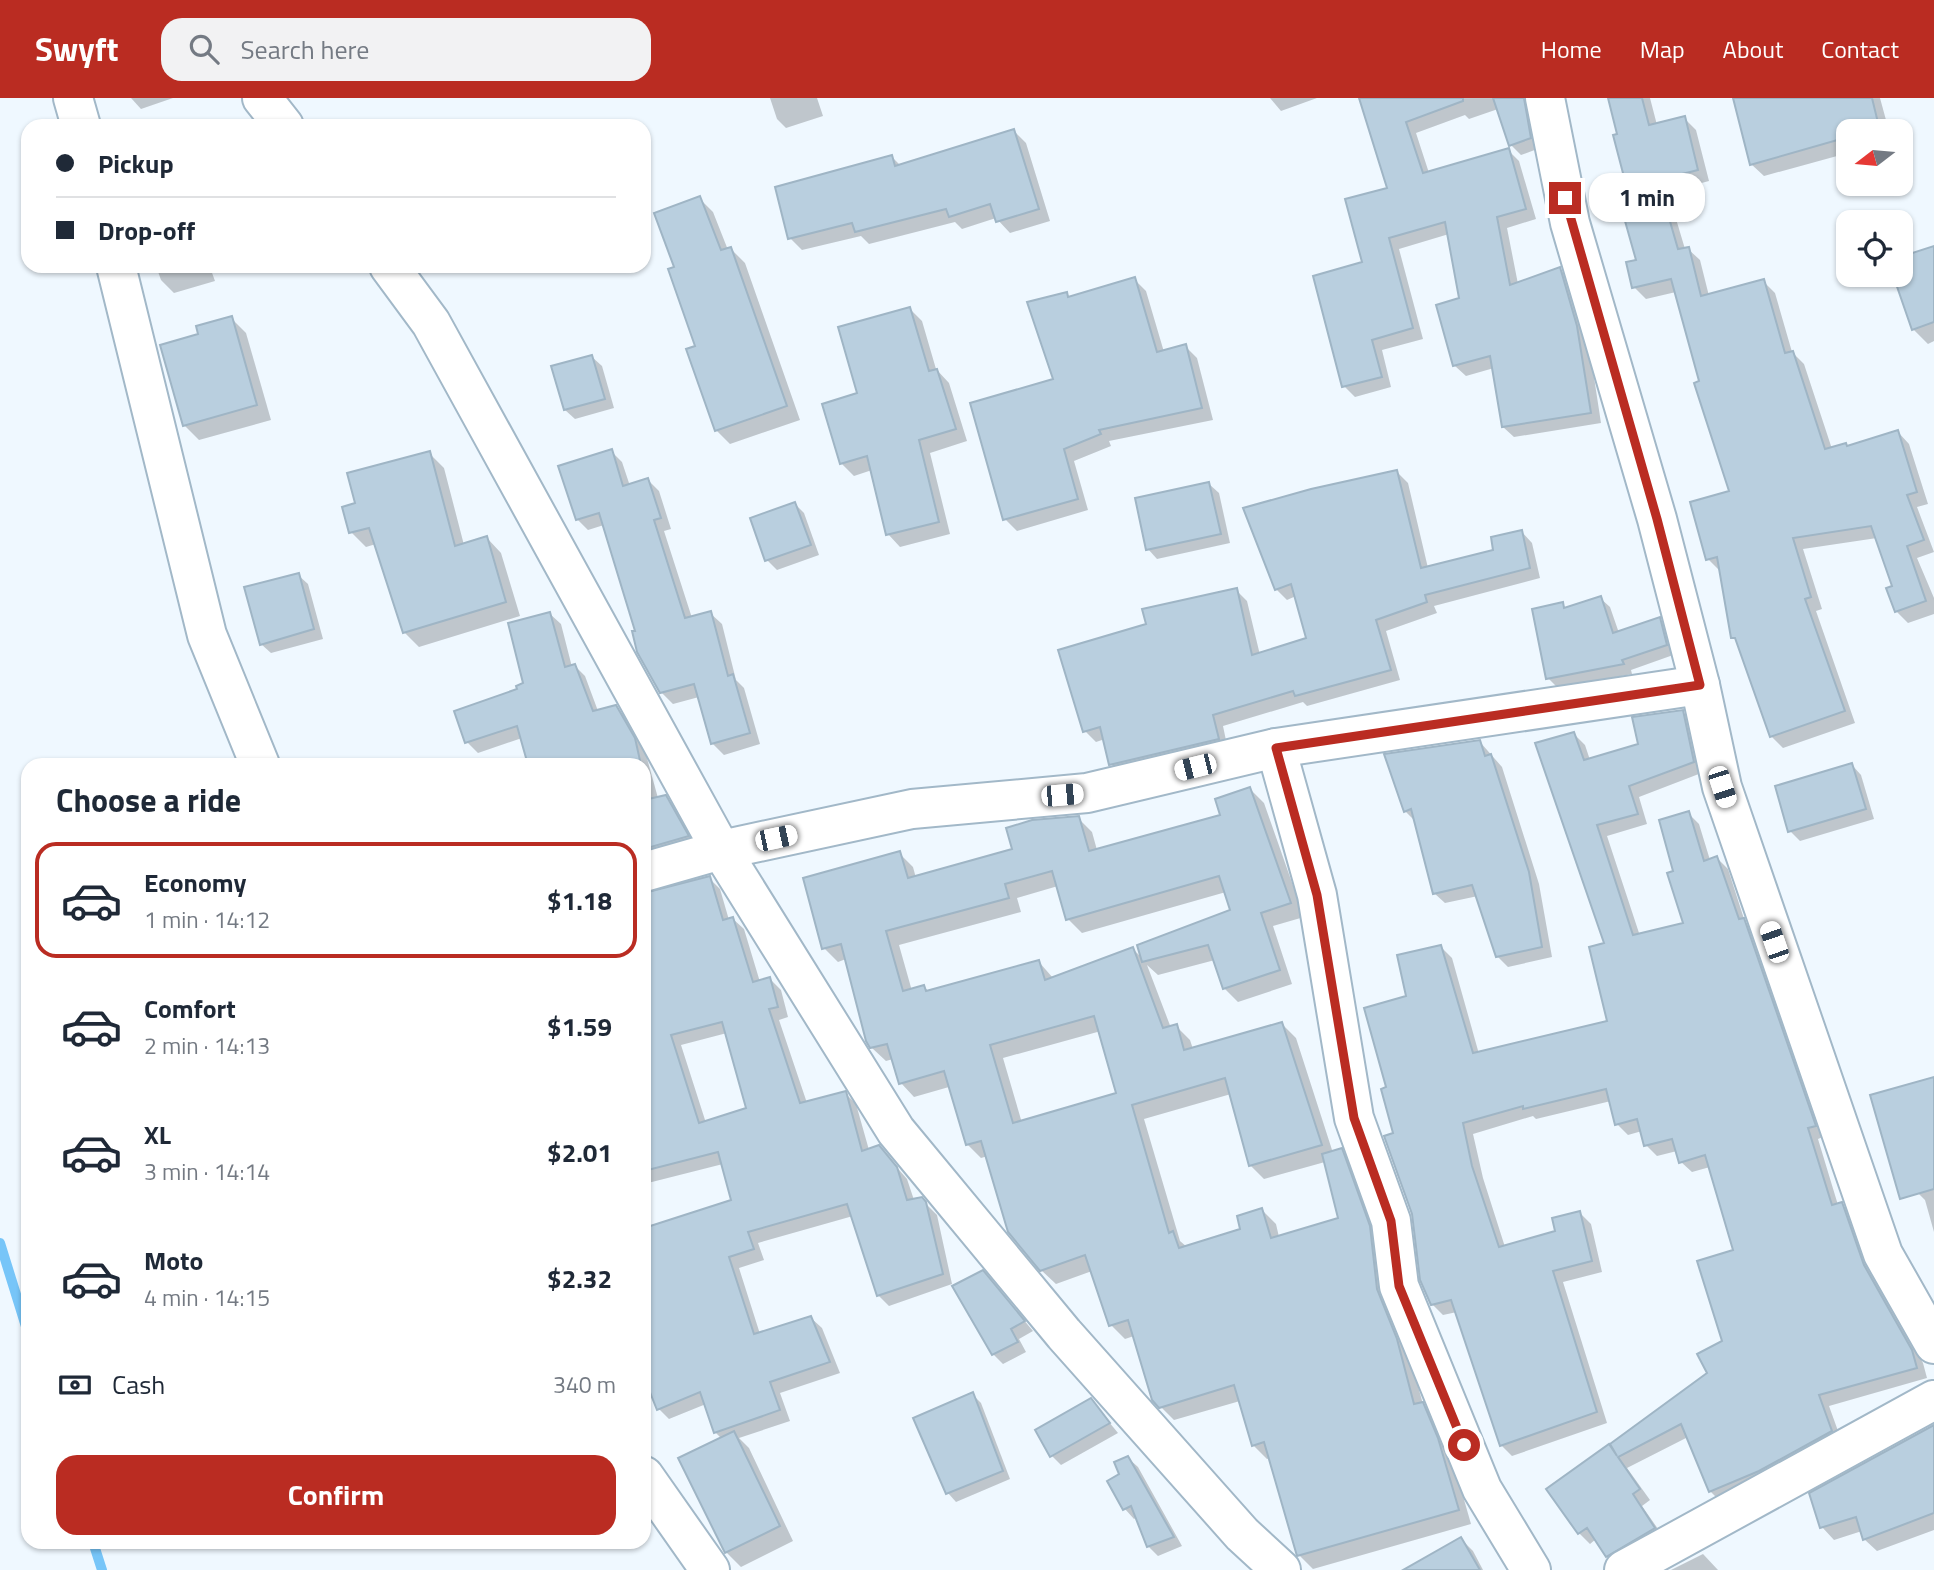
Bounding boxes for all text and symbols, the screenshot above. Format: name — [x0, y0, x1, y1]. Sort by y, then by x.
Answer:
search box — [161, 18, 651, 81]
text: Swyft — [35, 24, 119, 74]
icon: search — [185, 30, 223, 68]
text: Search here — [241, 30, 369, 69]
text: Home — [1541, 31, 1602, 67]
text: Map — [1640, 31, 1685, 67]
text: About — [1723, 31, 1783, 67]
text: Contact — [1821, 31, 1899, 67]
north arrow — [1836, 119, 1913, 196]
map controls — [1836, 119, 1913, 287]
text: Pickup — [98, 144, 174, 183]
callout: 1 min — [1590, 174, 1705, 222]
text: 1 min — [1619, 180, 1675, 215]
route end — [1549, 182, 1581, 214]
button: locate — [1836, 210, 1913, 287]
text: Drop-off — [98, 211, 195, 250]
car — [1173, 752, 1218, 782]
car — [1706, 764, 1739, 810]
text: Choose a ride — [56, 776, 241, 824]
car — [1041, 783, 1084, 807]
car — [754, 823, 799, 853]
text: Economy — [144, 863, 246, 902]
icon: car — [60, 869, 123, 932]
text: $1.18 — [547, 881, 612, 920]
text: 1 min · 14:12 — [144, 902, 270, 937]
car — [1758, 919, 1791, 965]
text: Comfort — [144, 989, 236, 1028]
icon: car — [60, 995, 123, 1058]
text: $1.59 — [547, 1007, 612, 1046]
text: 2 min · 14:13 — [144, 1028, 270, 1063]
text: XL — [144, 1115, 171, 1154]
icon: car — [60, 1121, 123, 1184]
text: $2.01 — [547, 1133, 612, 1172]
text: 3 min · 14:14 — [144, 1154, 270, 1189]
text: Moto — [144, 1241, 203, 1280]
icon: car — [60, 1247, 123, 1310]
text: $2.32 — [547, 1259, 612, 1298]
text: 4 min · 14:15 — [144, 1280, 270, 1315]
text: Cash — [112, 1365, 165, 1404]
icon: cash — [56, 1366, 94, 1404]
text: 340 m — [553, 1367, 616, 1402]
route start — [1448, 1429, 1480, 1461]
button: Confirm — [56, 1455, 616, 1535]

